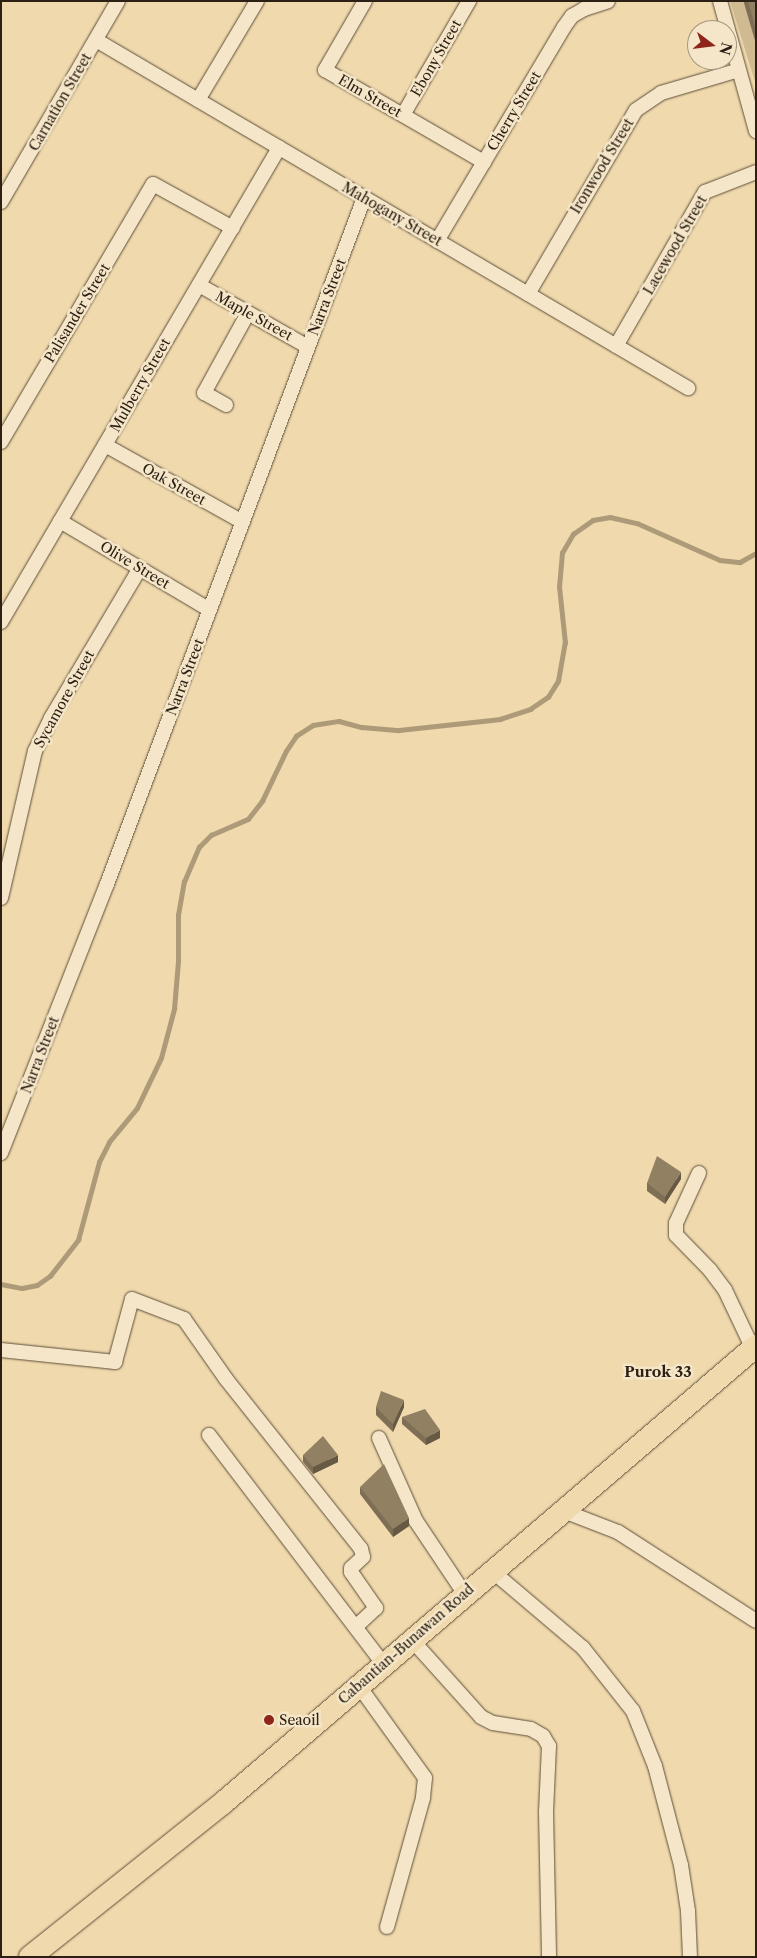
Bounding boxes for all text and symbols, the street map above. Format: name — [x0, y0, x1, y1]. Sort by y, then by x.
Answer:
street label: Ebony Street — [407, 16, 465, 100]
north arrow — [687, 20, 737, 70]
text: N — [715, 40, 736, 57]
street label: Carnation Street — [25, 50, 95, 154]
street label: Cherry Street — [484, 68, 544, 154]
street label: Elm Street — [335, 71, 405, 121]
street label: Ironwood Street — [567, 115, 637, 217]
street label: Mahogany Street — [339, 178, 445, 250]
street label: Lacewood Street — [640, 192, 710, 298]
street label: Narra Street — [305, 256, 349, 338]
street label: Palisander Street — [41, 260, 113, 366]
street label: Maple Street — [213, 288, 295, 344]
street label: Mulberry Street — [106, 335, 174, 435]
street label: Oak Street — [139, 460, 209, 508]
street label: Olive Street — [97, 538, 173, 592]
street label: Narra Street — [163, 636, 207, 718]
street label: Sycamore Street — [30, 647, 98, 751]
street label: Narra Street — [18, 1014, 62, 1096]
district label: Purok 33 — [624, 1363, 692, 1381]
street label: Cabantian-Bunawan Road — [335, 1580, 477, 1708]
place label: Seaoil — [279, 1712, 320, 1728]
marker: Seaoil — [263, 1714, 275, 1726]

